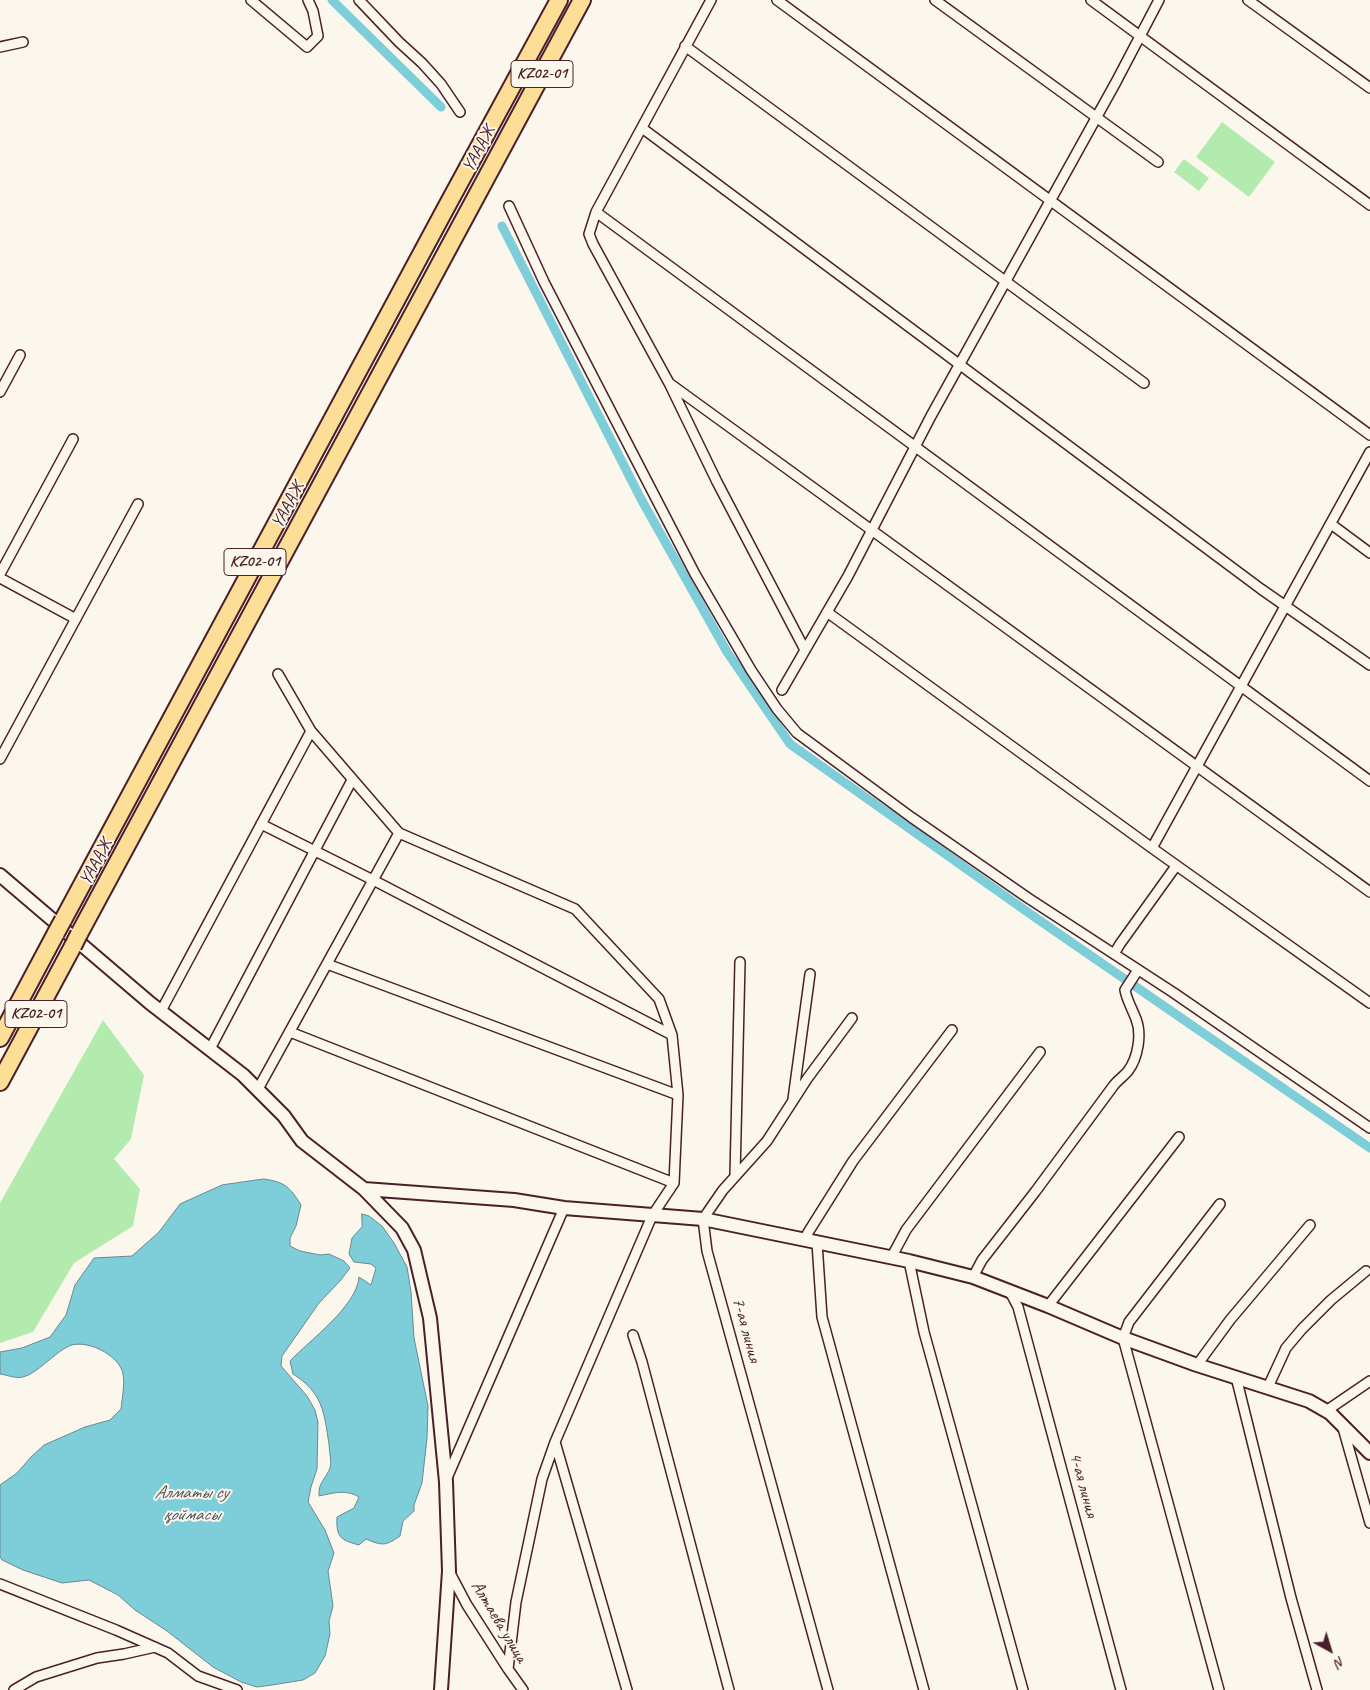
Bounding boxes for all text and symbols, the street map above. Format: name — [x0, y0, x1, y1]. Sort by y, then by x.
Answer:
road number: KZ02-01 — [511, 61, 573, 88]
street label: ҮАААЖ — [458, 122, 500, 176]
street label: ҮАААЖ — [267, 478, 309, 532]
road number: KZ02-01 — [224, 548, 286, 576]
street label: ҮАААЖ — [75, 835, 117, 889]
road number: KZ02-01 — [5, 1001, 67, 1028]
street label: 7-ая линия — [727, 1295, 765, 1365]
street label: 4-ая линия — [1064, 1450, 1102, 1520]
water label: Алматы су қоймасы — [154, 1482, 228, 1526]
street label: Алтаева улица — [466, 1577, 532, 1667]
north arrow — [1305, 1625, 1355, 1675]
text: N — [1331, 1653, 1348, 1671]

